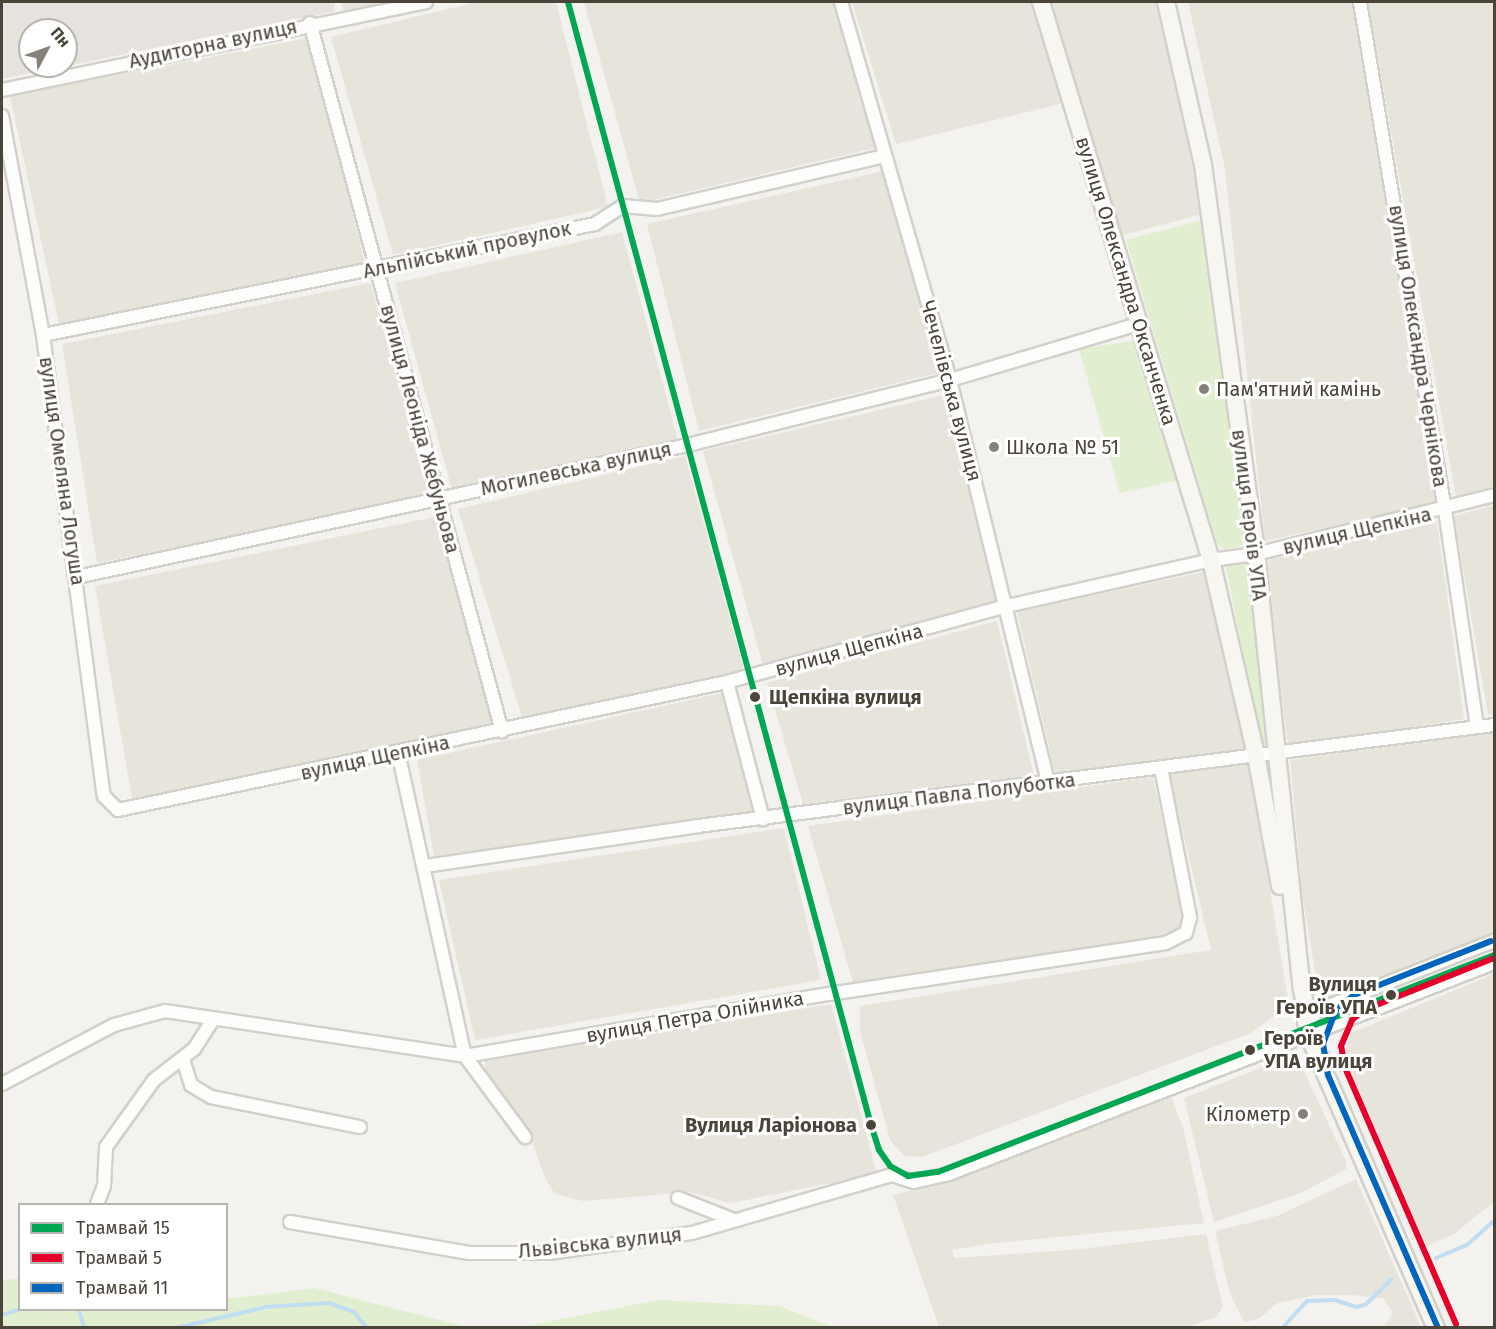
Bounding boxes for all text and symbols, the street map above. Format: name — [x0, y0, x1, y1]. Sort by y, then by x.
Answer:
street label: Аудиторна вулиця — [127, 14, 299, 74]
north arrow — [18, 18, 78, 78]
text: Пн — [47, 23, 74, 51]
street label: вулиця Олександра Оксанченка — [1071, 134, 1181, 428]
street label: вулиця Олександра Чернікова — [1384, 203, 1452, 489]
street label: Альпійський провулок — [361, 216, 573, 284]
street label: Чечелівська вулиця — [915, 298, 987, 484]
street label: вулиця Леоніда Жебуньова — [375, 302, 465, 556]
street label: вулиця Омеляна Логуша — [34, 355, 90, 587]
place label: Пам'ятний камінь — [1216, 377, 1381, 401]
marker: Пам'ятний камінь — [1197, 382, 1211, 396]
street label: вулиця Героїв УПА — [1227, 428, 1271, 602]
place label: Школа № 51 — [1006, 435, 1119, 459]
street label: Могилевська вулиця — [478, 437, 674, 501]
marker: Школа № 51 — [987, 440, 1001, 454]
street label: вулиця Щепкіна — [1280, 502, 1434, 560]
street label: вулиця Щепкіна — [772, 619, 926, 681]
place label: Щепкіна вулиця — [769, 685, 922, 709]
marker: Щепкіна вулиця — [746, 688, 764, 706]
street label: вулиця Щепкіна — [298, 730, 452, 786]
street label: вулиця Павла Полуботка — [841, 768, 1077, 820]
place label: Вулиця Героїв УПА — [1276, 972, 1377, 1019]
street label: вулиця Петра Олійника — [584, 986, 806, 1048]
marker: Вулиця Героїв УПА — [1382, 986, 1400, 1004]
place label: Героїв УПА вулиця — [1264, 1026, 1372, 1073]
marker: Героїв УПА вулиця — [1241, 1041, 1259, 1059]
place label: Кілометр — [1206, 1102, 1291, 1126]
marker: Кілометр — [1296, 1107, 1310, 1121]
place label: Вулиця Ларіонова — [685, 1113, 857, 1137]
marker: Вулиця Ларіонова — [862, 1116, 880, 1134]
legend — [18, 1203, 228, 1311]
text: Трамвай 15 — [76, 1217, 170, 1239]
street label: Львівська вулиця — [517, 1222, 683, 1264]
text: Трамвай 5 — [76, 1247, 162, 1269]
text: Трамвай 11 — [76, 1277, 168, 1299]

